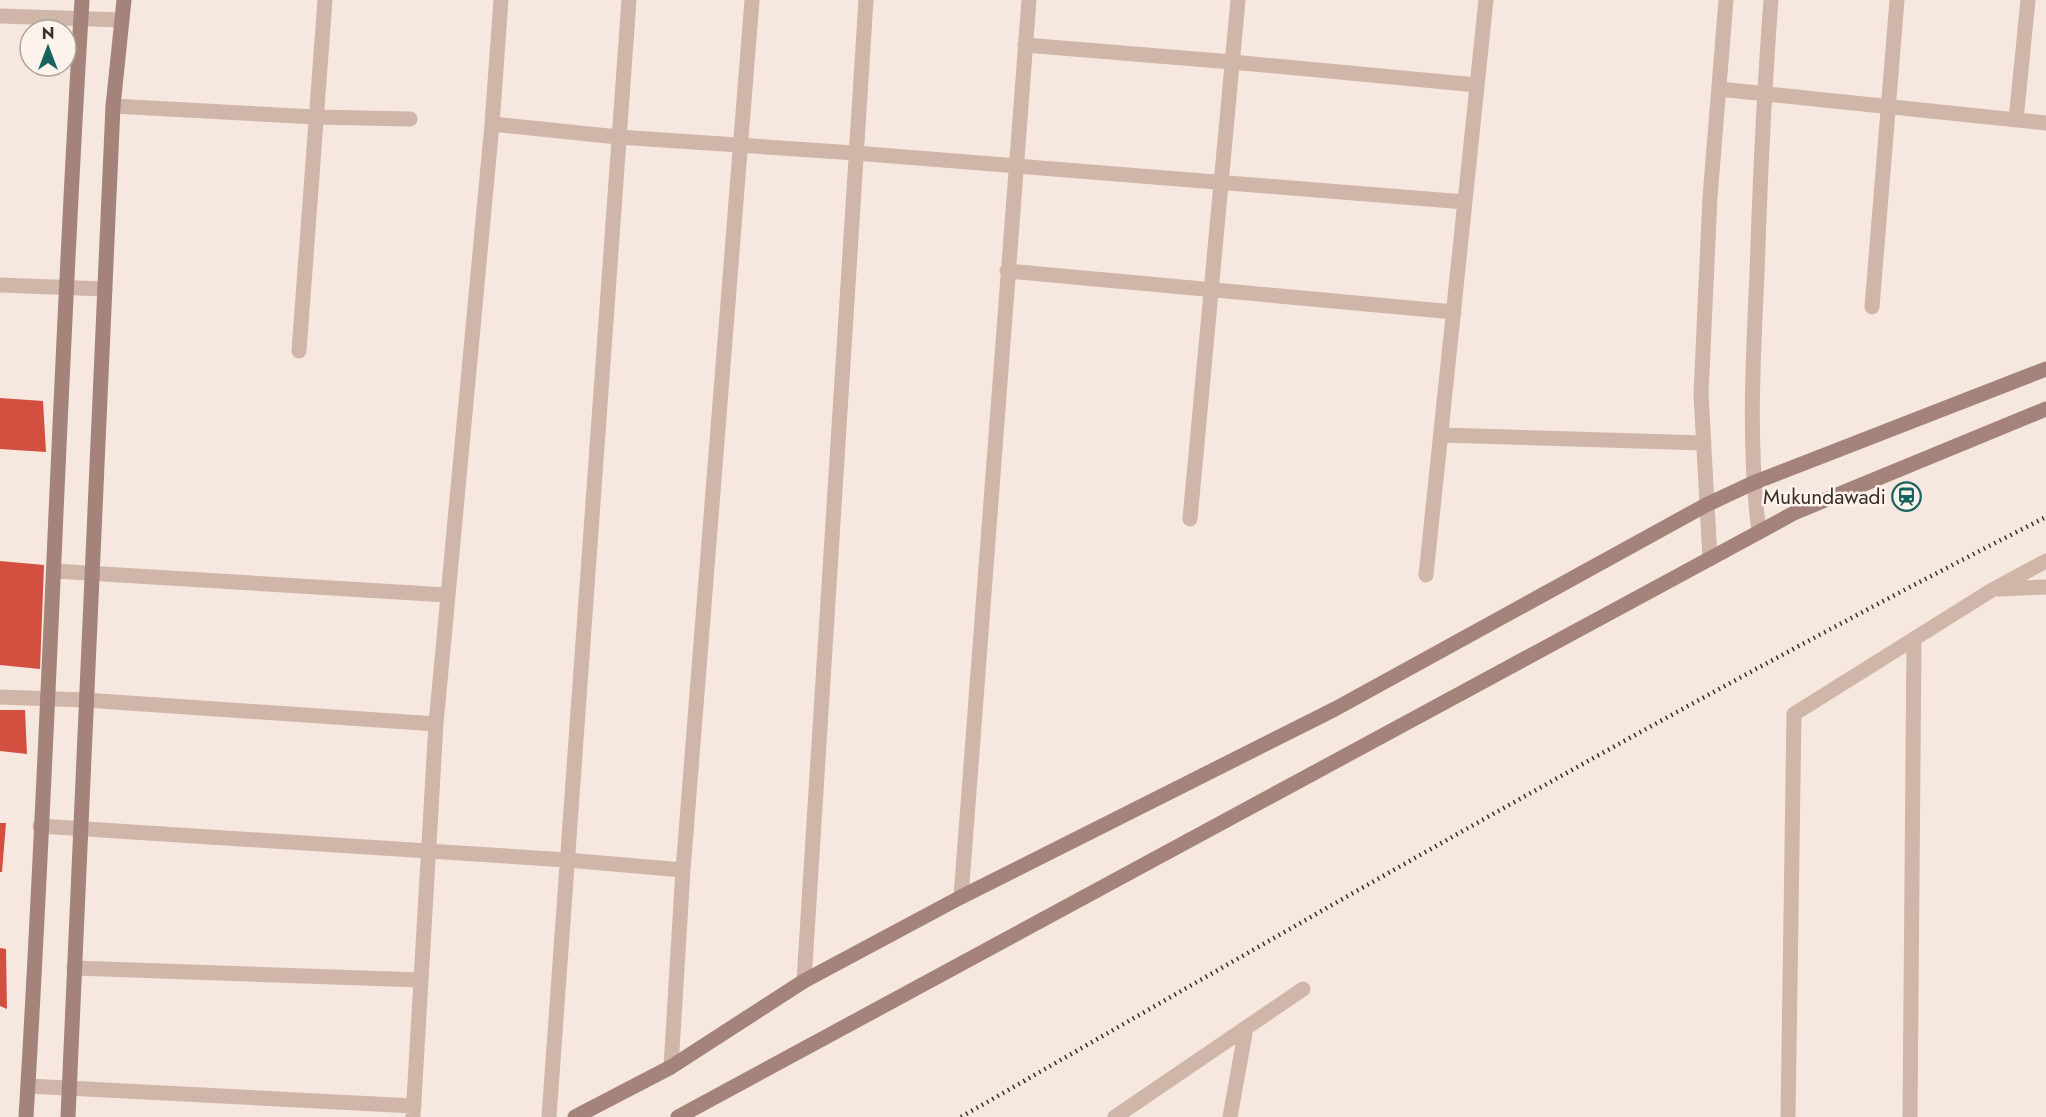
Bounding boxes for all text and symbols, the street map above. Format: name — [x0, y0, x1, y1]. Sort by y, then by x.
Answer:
north arrow — [18, 18, 78, 78]
text: N — [42, 22, 54, 45]
station icon: Mukundawadi — [1891, 481, 1923, 513]
place label: Mukundawadi — [1763, 482, 1886, 512]

